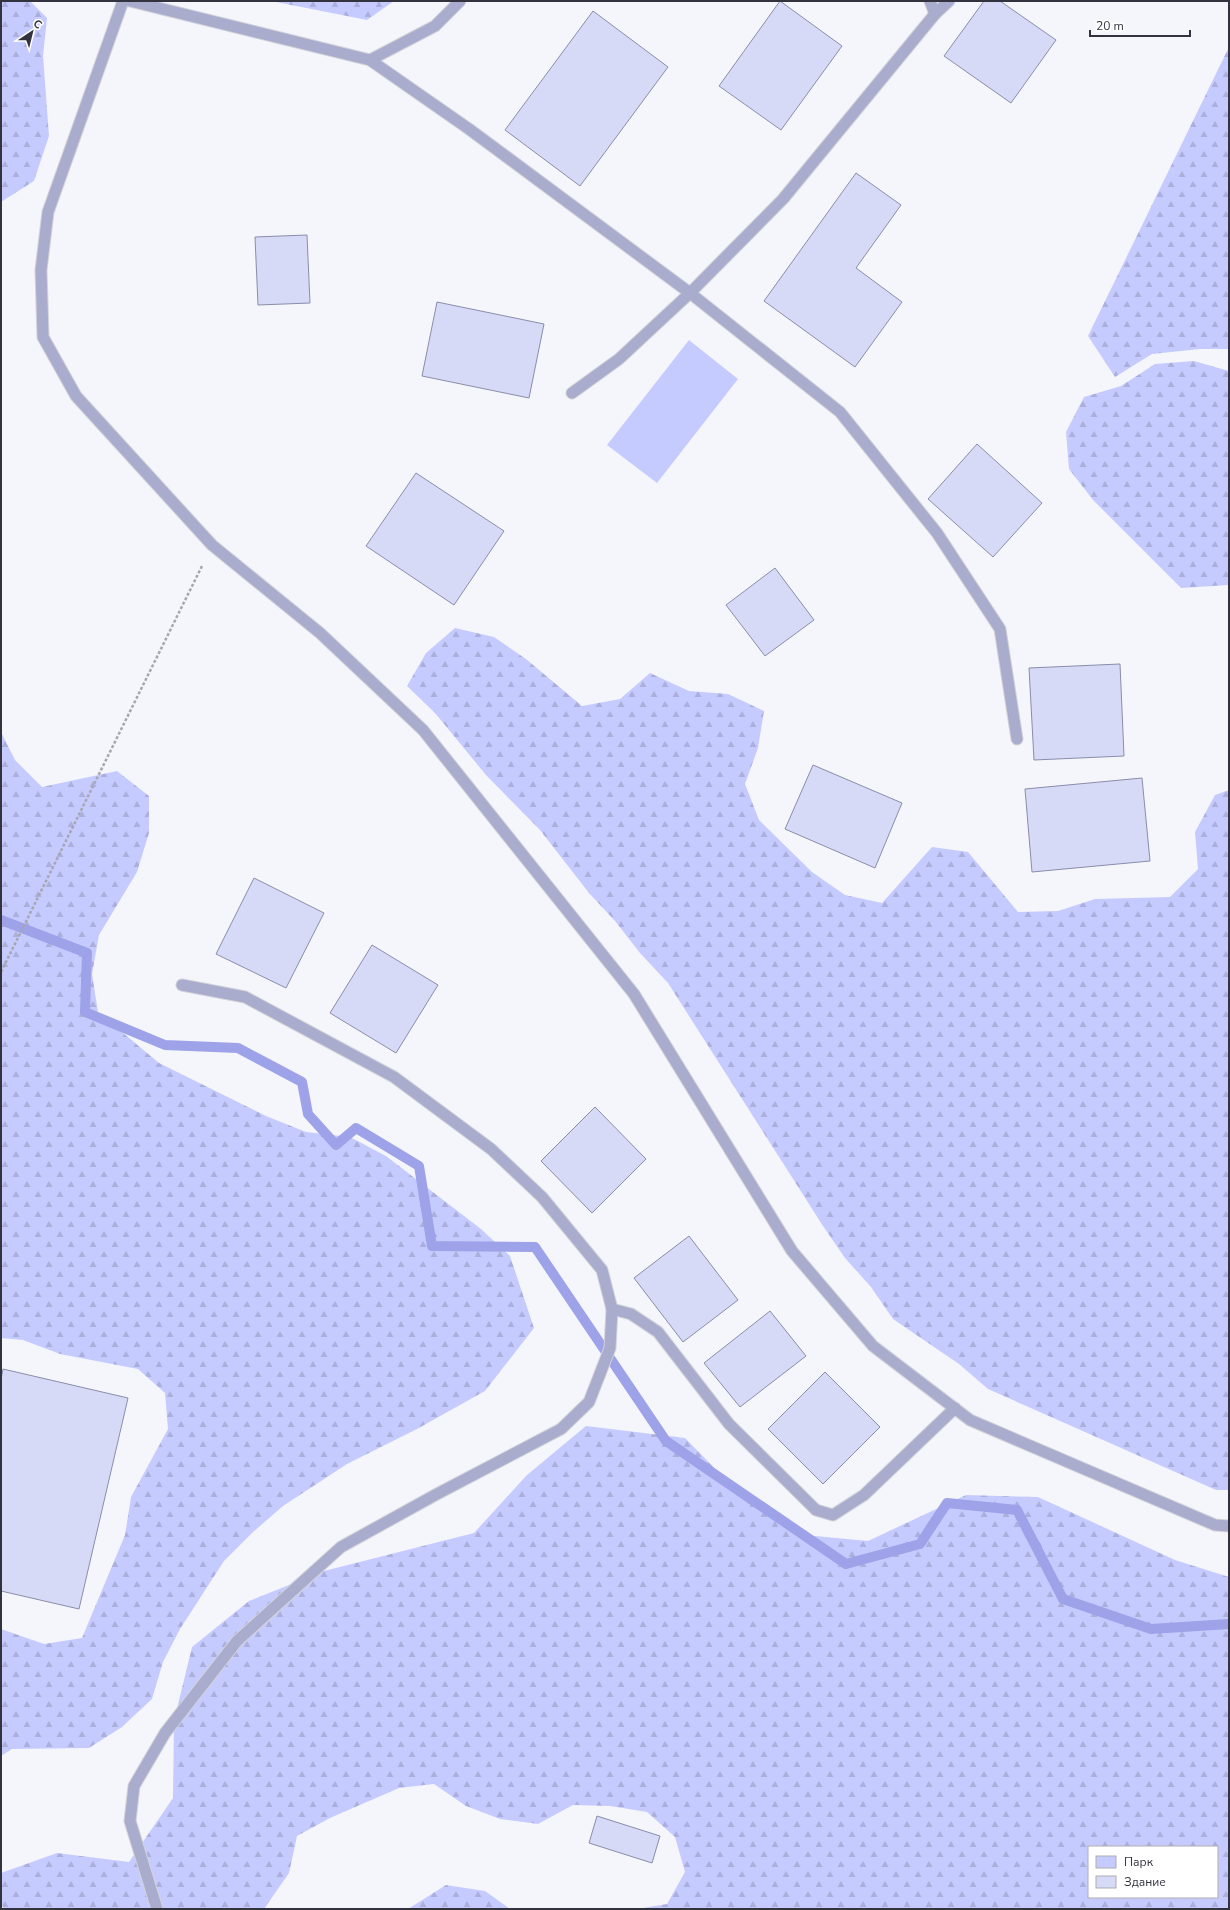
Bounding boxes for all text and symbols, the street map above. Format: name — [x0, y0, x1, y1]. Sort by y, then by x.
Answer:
north arrow — [12, 12, 52, 52]
scale bar — [1090, 12, 1190, 38]
text: С — [30, 16, 45, 33]
text: 20 m — [1096, 18, 1124, 34]
legend — [1088, 1846, 1218, 1898]
text: Парк — [1124, 1854, 1154, 1870]
text: Здание — [1124, 1874, 1166, 1890]

